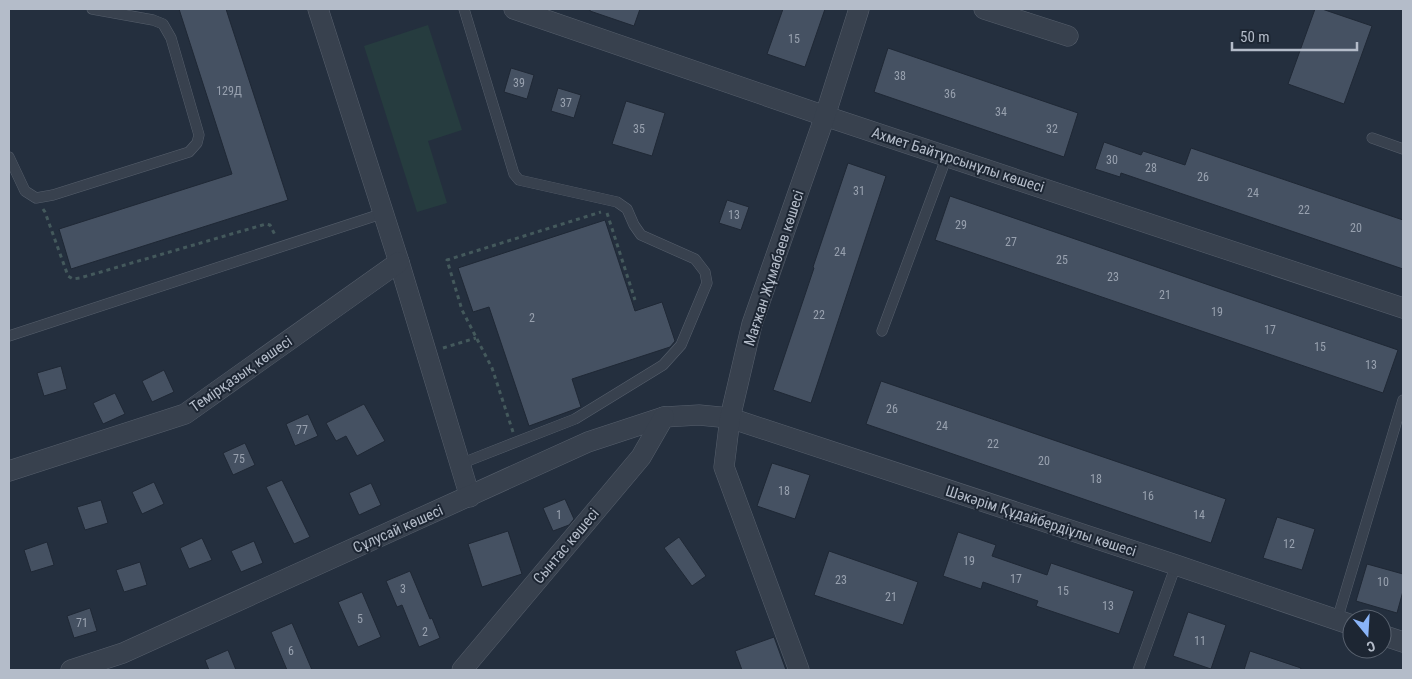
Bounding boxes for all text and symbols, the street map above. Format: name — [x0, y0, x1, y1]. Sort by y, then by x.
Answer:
scale bar — [1232, 20, 1357, 52]
text: 50 m — [1240, 28, 1270, 46]
house number: 15 — [788, 32, 800, 46]
house number: 38 — [894, 69, 906, 83]
house number: 39 — [513, 76, 525, 90]
house number: 129Д — [216, 84, 242, 98]
house number: 36 — [944, 87, 956, 101]
house number: 37 — [560, 96, 572, 110]
house number: 34 — [995, 105, 1007, 119]
house number: 35 — [633, 122, 645, 136]
house number: 32 — [1046, 122, 1058, 136]
street label: Ахмет Байтұрсынұлы көшесі — [869, 124, 1047, 196]
house number: 30 — [1106, 153, 1118, 167]
house number: 28 — [1145, 161, 1157, 175]
house number: 26 — [1197, 170, 1209, 184]
house number: 31 — [853, 184, 865, 198]
house number: 24 — [1247, 186, 1259, 200]
street label: Мағжан Жұмабаев көшесі — [740, 188, 808, 348]
house number: 22 — [1298, 203, 1310, 217]
house number: 13 — [728, 208, 740, 222]
house number: 29 — [955, 218, 967, 232]
house number: 20 — [1350, 221, 1362, 235]
house number: 27 — [1005, 235, 1017, 249]
house number: 24 — [834, 245, 846, 259]
house number: 25 — [1056, 253, 1068, 267]
house number: 23 — [1107, 270, 1119, 284]
house number: 21 — [1159, 288, 1171, 302]
house number: 19 — [1211, 305, 1223, 319]
house number: 22 — [813, 308, 825, 322]
house number: 2 — [529, 311, 535, 325]
house number: 17 — [1264, 323, 1276, 337]
street label: Темірқазық көшесі — [187, 332, 295, 416]
house number: 15 — [1314, 340, 1326, 354]
house number: 13 — [1365, 358, 1377, 372]
house number: 26 — [886, 402, 898, 416]
house number: 24 — [936, 419, 948, 433]
house number: 77 — [296, 423, 308, 437]
house number: 22 — [987, 437, 999, 451]
house number: 75 — [233, 452, 245, 466]
house number: 20 — [1038, 454, 1050, 468]
house number: 18 — [1090, 472, 1102, 486]
street label: Шәкәрім Құдайбердіұлы көшесі — [943, 482, 1139, 560]
house number: 18 — [778, 484, 790, 498]
house number: 16 — [1142, 489, 1154, 503]
street label: Сұлусай көшесі — [350, 501, 446, 557]
street label: Сынтас көшесі — [529, 505, 603, 587]
house number: 1 — [556, 508, 562, 522]
house number: 14 — [1193, 508, 1205, 522]
house number: 12 — [1283, 537, 1295, 551]
house number: 19 — [963, 554, 975, 568]
house number: 17 — [1010, 572, 1022, 586]
house number: 23 — [835, 573, 847, 587]
house number: 10 — [1377, 575, 1389, 589]
house number: 3 — [400, 582, 406, 596]
house number: 15 — [1057, 584, 1069, 598]
house number: 21 — [885, 590, 897, 604]
house number: 13 — [1102, 599, 1114, 613]
north arrow — [1342, 609, 1392, 659]
house number: 5 — [357, 612, 363, 626]
house number: 71 — [76, 616, 88, 630]
house number: 2 — [422, 625, 428, 639]
house number: 11 — [1194, 634, 1206, 648]
text: С — [1365, 638, 1377, 655]
house number: 6 — [288, 644, 294, 658]

